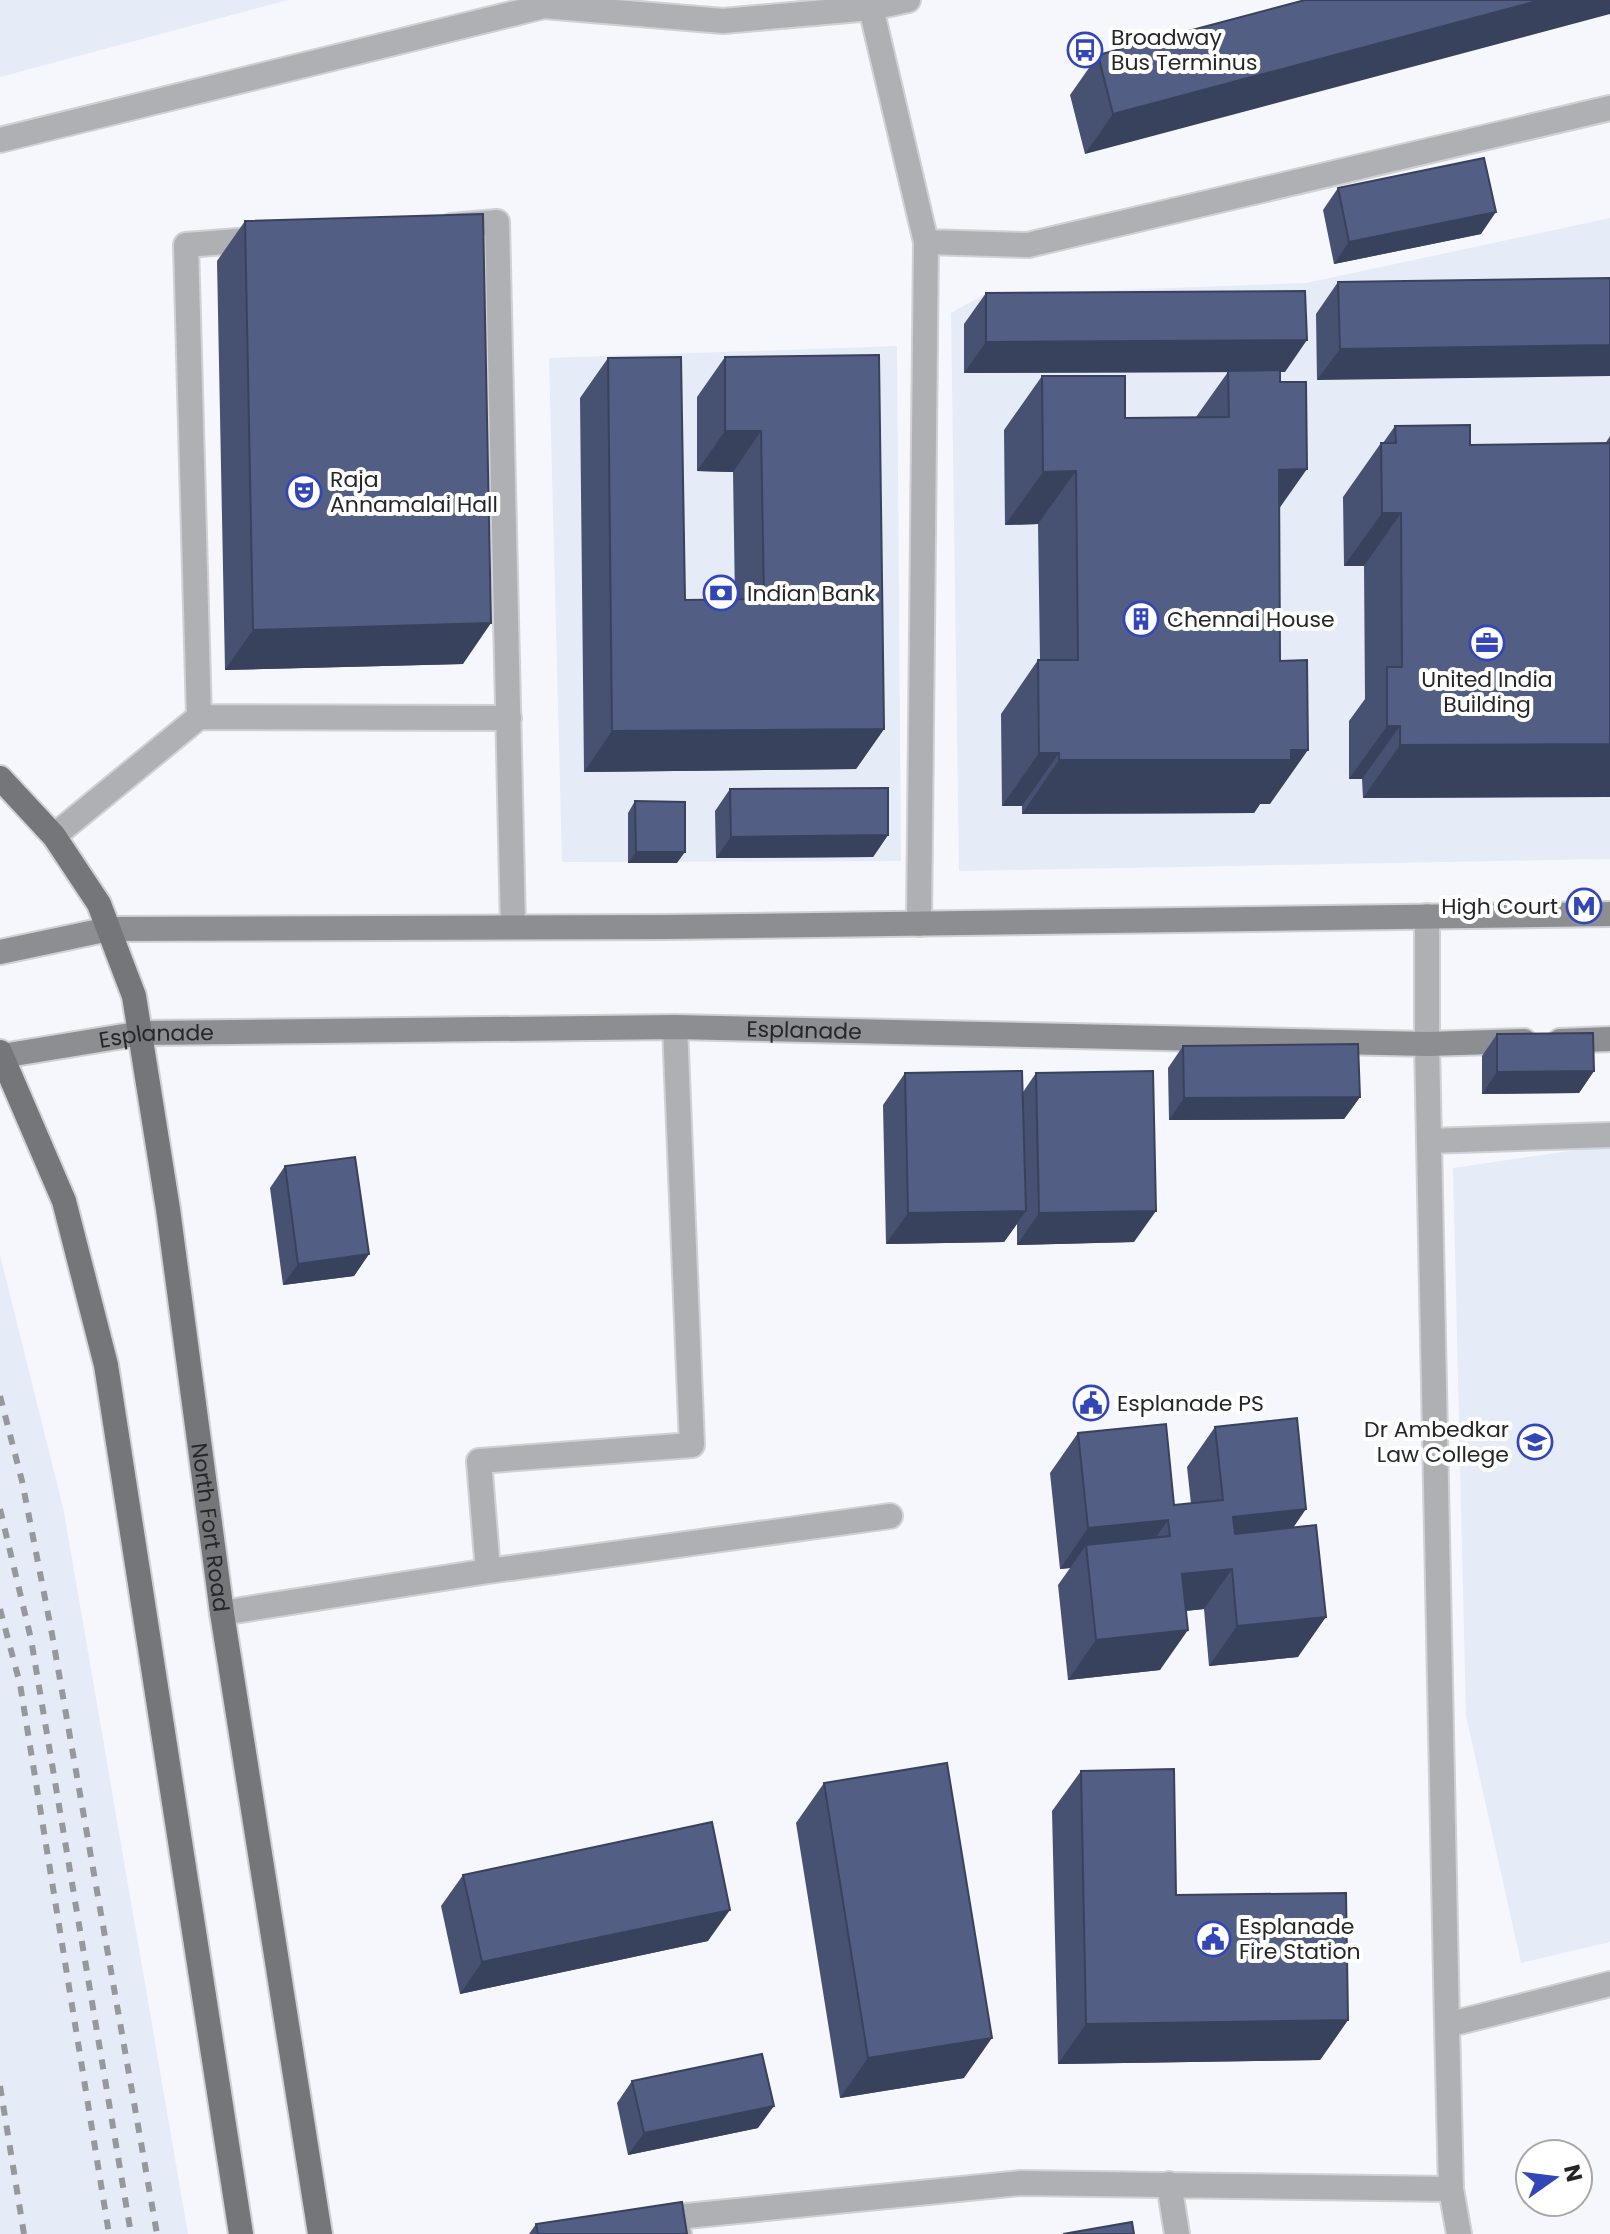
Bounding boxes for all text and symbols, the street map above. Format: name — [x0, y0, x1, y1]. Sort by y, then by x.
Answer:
place label: Broadway Bus Terminus — [1111, 22, 1257, 78]
bus stop icon: Broadway Bus Terminus — [1066, 31, 1104, 69]
place label: Raja Annamalai Hall — [330, 464, 498, 520]
theatre icon: Raja Annamalai Hall — [285, 473, 323, 511]
bank icon: Indian Bank — [702, 574, 740, 612]
place label: Indian Bank — [747, 578, 876, 609]
building icon: Chennai House — [1122, 600, 1160, 638]
place label: Chennai House — [1167, 604, 1335, 635]
office icon: United India Building — [1468, 624, 1506, 662]
place label: United India Building — [1421, 664, 1553, 720]
metro station icon: High Court — [1565, 887, 1603, 925]
place label: High Court — [1441, 891, 1558, 922]
street label: Esplanade — [746, 1014, 862, 1047]
street label: Esplanade — [97, 1017, 214, 1056]
public building icon: Esplanade PS — [1072, 1384, 1110, 1422]
place label: Esplanade PS — [1117, 1388, 1264, 1419]
place label: Dr Ambedkar Law College — [1364, 1414, 1509, 1470]
school or university icon: Dr Ambedkar Law College — [1516, 1423, 1554, 1461]
street label: North Fort Road — [183, 1441, 237, 1614]
place label: Esplanade Fire Station — [1239, 1911, 1361, 1967]
public building icon: Esplanade Fire Station — [1194, 1920, 1232, 1958]
north arrow — [1514, 2138, 1594, 2218]
text: N — [1556, 2162, 1590, 2185]

